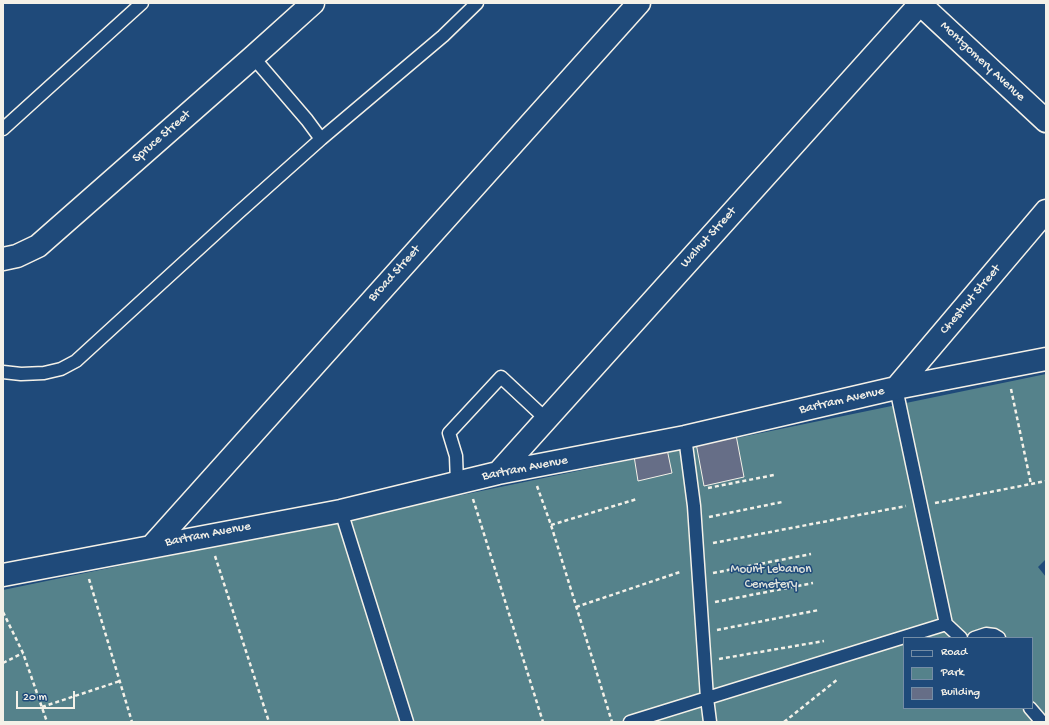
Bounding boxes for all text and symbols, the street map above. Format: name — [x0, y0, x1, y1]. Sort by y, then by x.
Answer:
street label: Montgomery Avenue — [936, 19, 1028, 105]
street label: Spruce Street — [130, 107, 194, 167]
street label: Walnut Street — [678, 204, 740, 272]
street label: Broad Street — [366, 243, 424, 305]
street label: Chestnut Street — [937, 262, 1005, 338]
street label: Bartram Avenue — [798, 384, 886, 418]
street label: Bartram Avenue — [481, 453, 569, 485]
street label: Bartram Avenue — [164, 519, 252, 551]
park label: Mount Lebanon Cemetery — [730, 562, 812, 593]
legend — [903, 637, 1033, 709]
text: Road — [941, 646, 967, 660]
text: Park — [941, 666, 964, 680]
scale bar — [18, 683, 77, 709]
text: Building — [941, 686, 980, 700]
text: 20 m — [23, 691, 47, 705]

